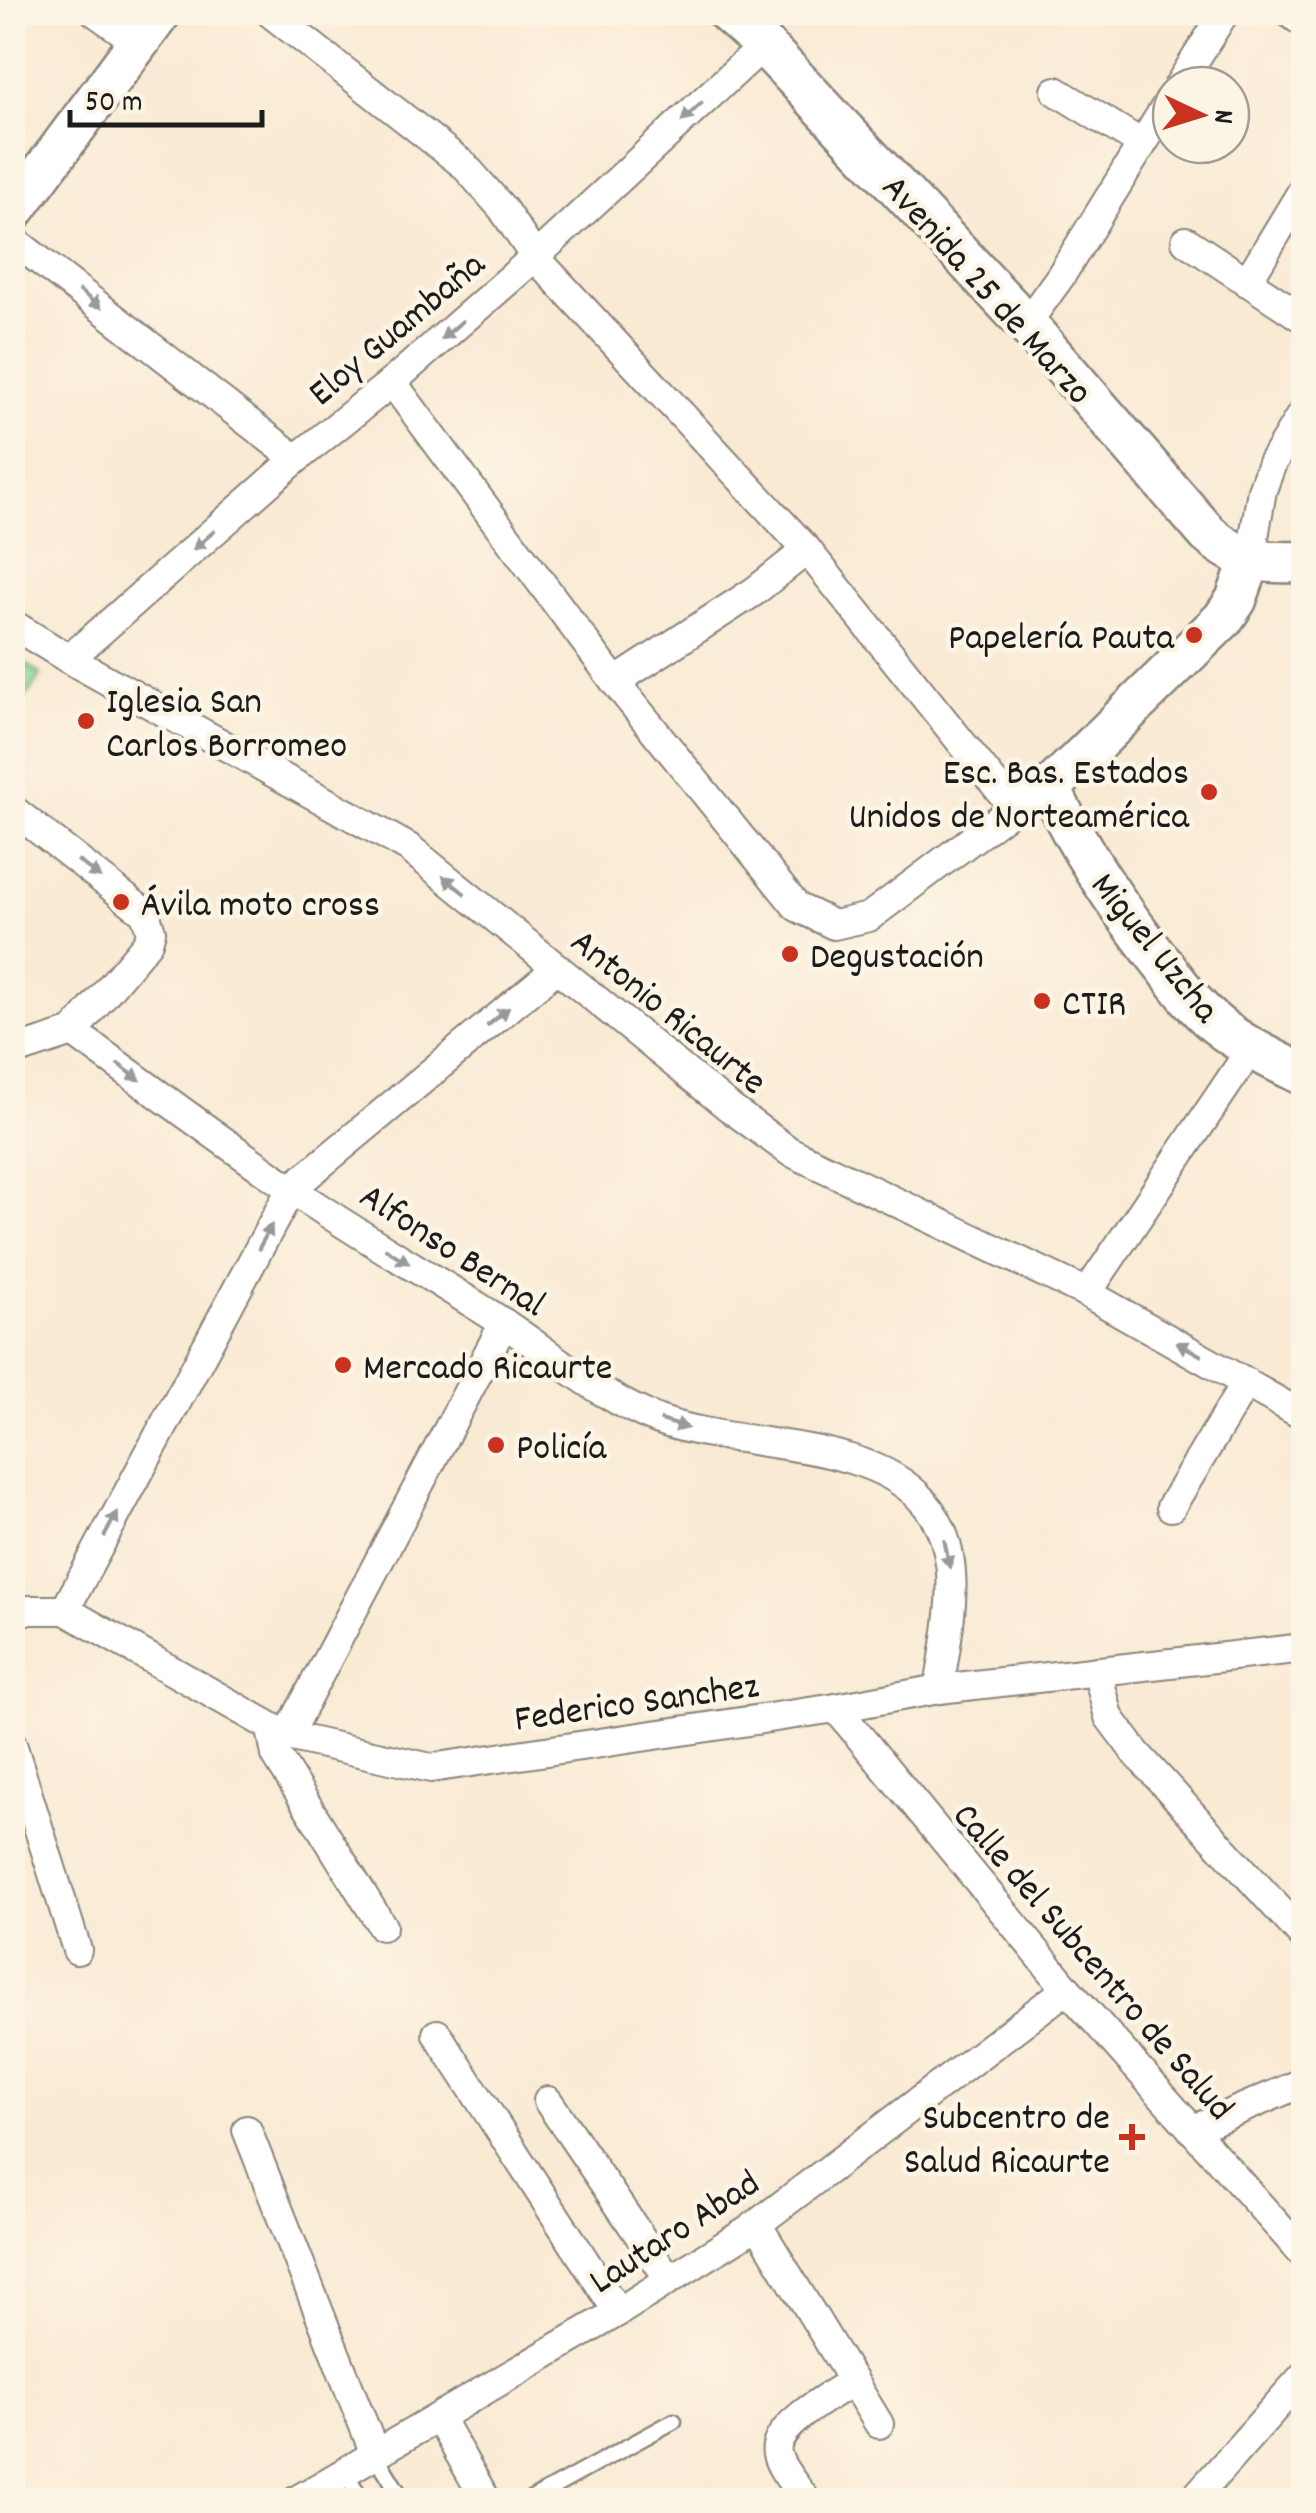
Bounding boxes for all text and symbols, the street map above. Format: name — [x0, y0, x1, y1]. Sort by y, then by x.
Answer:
scale bar — [70, 65, 262, 127]
north arrow — [1151, 65, 1251, 165]
text: 50 m — [85, 83, 143, 126]
one-way arrow — [681, 100, 705, 123]
text: N — [1201, 108, 1241, 125]
street label: Avenida 25 de Marzo — [866, 164, 1104, 419]
street label: Eloy Guambaña — [298, 240, 500, 422]
one-way arrow — [76, 288, 102, 309]
one-way arrow — [440, 318, 464, 341]
one-way arrow — [192, 528, 216, 551]
place label: Papelería Pauta — [948, 613, 1175, 668]
marker: Papelería Pauta — [1183, 624, 1205, 646]
place label: Iglesia San Carlos Borromeo — [106, 677, 347, 776]
marker: Iglesia San Carlos Borromeo — [75, 710, 97, 732]
place label: Esc. Bas. Estados Unidos de Norteamérica — [849, 748, 1190, 847]
marker: Esc. Bas. Estados Unidos de Norteamérica — [1198, 781, 1220, 803]
one-way arrow — [76, 859, 102, 879]
street label: Miguel Uzcha — [1075, 862, 1231, 1038]
one-way arrow — [442, 875, 467, 896]
place label: Ávila moto cross — [141, 880, 380, 935]
marker: Ávila moto cross — [110, 891, 132, 913]
street label: Antonio Ricaurte — [556, 918, 777, 1111]
place label: Degustación — [810, 932, 984, 987]
marker: Degustación — [779, 943, 801, 965]
place label: CTIR — [1062, 979, 1126, 1034]
marker: CTIR — [1031, 990, 1053, 1012]
one-way arrow — [486, 1007, 511, 1028]
one-way arrow — [116, 1062, 142, 1082]
street label: Alfonso Bernal — [347, 1172, 555, 1334]
one-way arrow — [256, 1223, 273, 1252]
one-way arrow — [383, 1246, 411, 1264]
one-way arrow — [1175, 1341, 1204, 1358]
place label: Mercado Ricaurte — [363, 1343, 612, 1398]
marker: Mercado Ricaurte — [332, 1354, 354, 1376]
one-way arrow — [659, 1417, 690, 1432]
place label: Policía — [516, 1423, 607, 1478]
marker: Policía — [485, 1434, 507, 1456]
one-way arrow — [102, 1509, 119, 1538]
one-way arrow — [940, 1539, 956, 1570]
street label: Federico Sanchez — [511, 1661, 762, 1750]
street label: Calle del Subcentro de Salud — [937, 1792, 1245, 2135]
place label: Subcentro de Salud Ricaurte — [904, 2093, 1110, 2192]
marker: Subcentro de Salud Ricaurte — [1119, 2124, 1145, 2150]
street label: Lautaro Abad — [580, 2159, 772, 2311]

